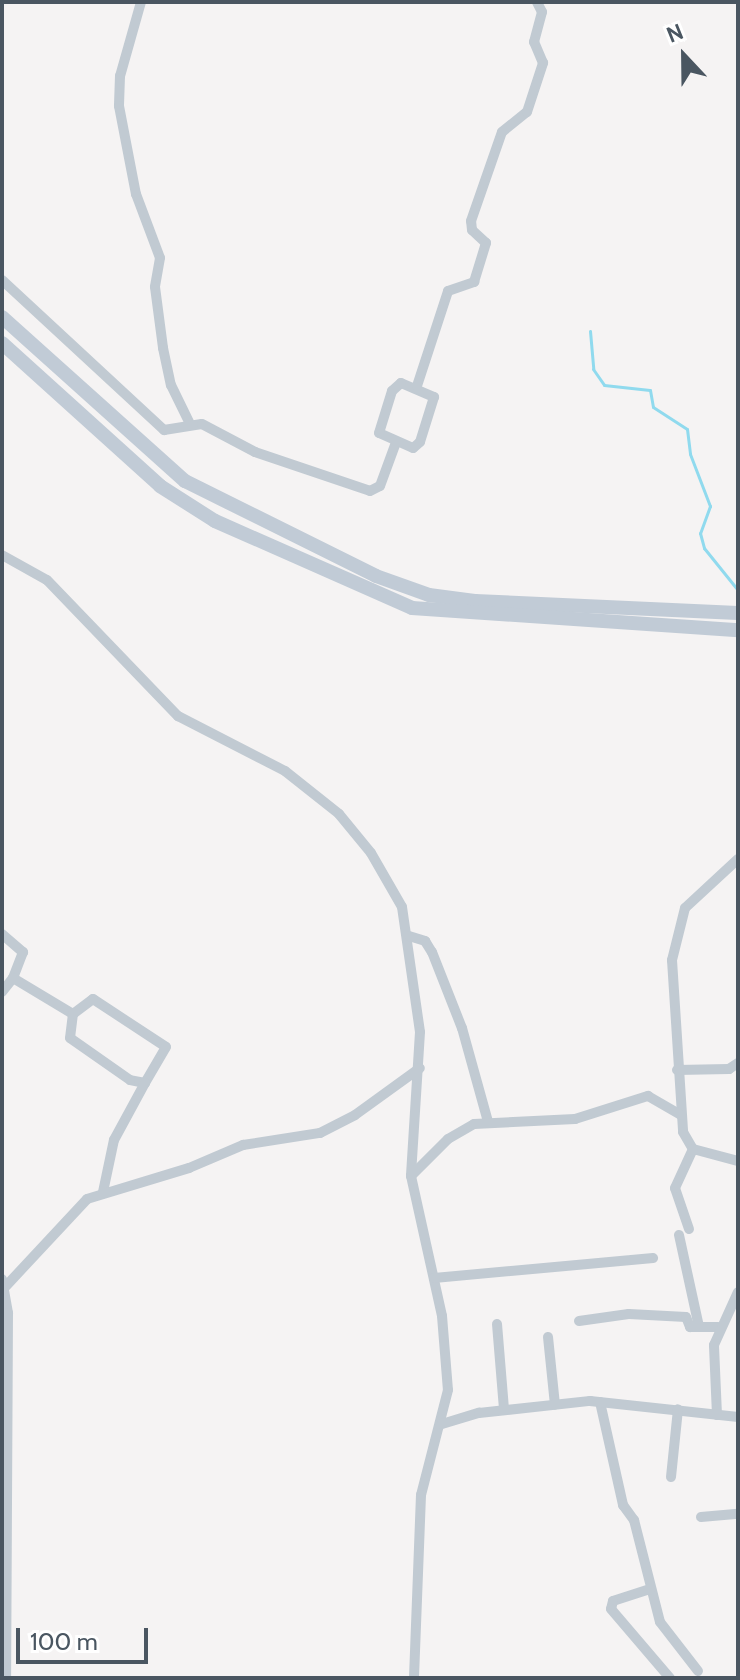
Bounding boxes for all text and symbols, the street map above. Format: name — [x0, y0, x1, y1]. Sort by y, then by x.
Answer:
north arrow — [644, 16, 724, 96]
text: N — [663, 18, 687, 49]
scale bar — [20, 1612, 152, 1662]
text: 100 m — [30, 1627, 98, 1656]

